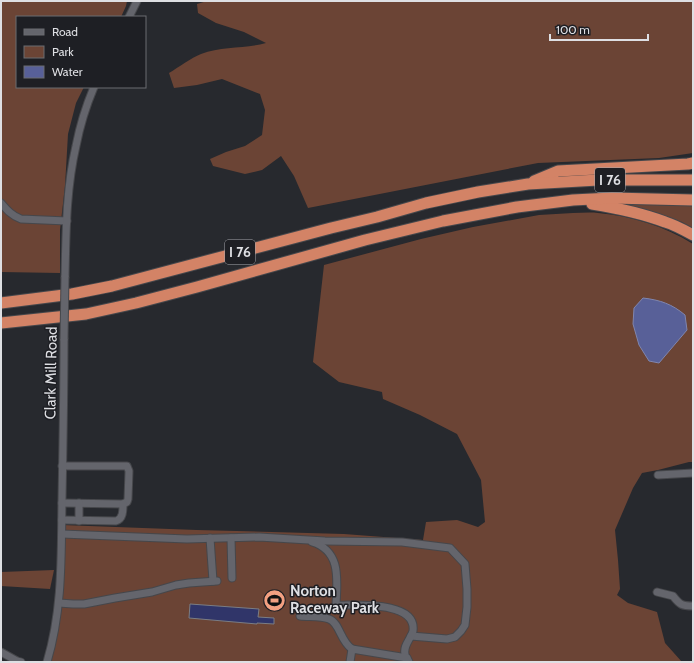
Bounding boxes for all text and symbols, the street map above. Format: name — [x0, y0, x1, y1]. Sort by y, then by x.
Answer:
legend — [16, 16, 146, 88]
scale bar — [550, 16, 648, 42]
text: 100 m — [556, 22, 590, 37]
text: Road — [52, 24, 78, 39]
text: Park — [52, 44, 74, 59]
text: Water — [52, 64, 83, 79]
road number: I 76 — [595, 168, 625, 192]
road number: I 76 — [225, 240, 255, 264]
street label: Clark Mill Road — [41, 326, 61, 420]
place label: Norton Raceway Park — [290, 582, 380, 617]
sports icon: Norton Raceway Park — [261, 587, 287, 613]

